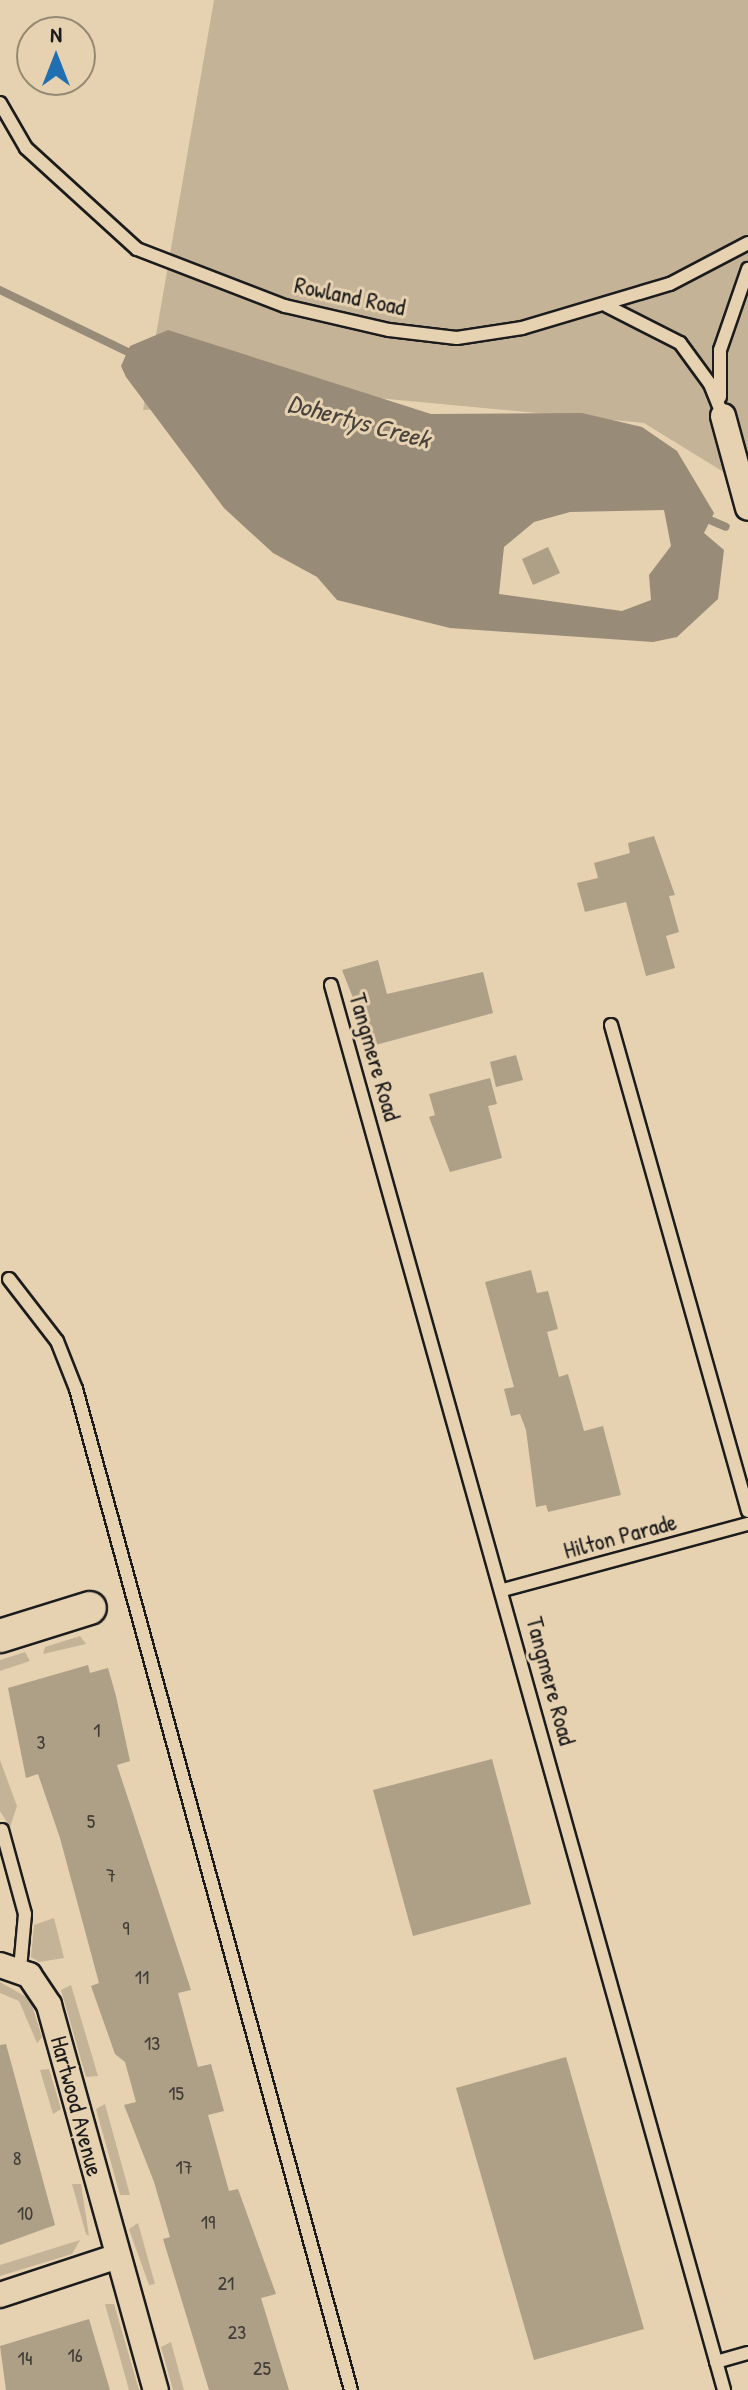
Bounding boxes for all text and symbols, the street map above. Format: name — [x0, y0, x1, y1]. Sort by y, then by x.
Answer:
north arrow — [16, 16, 96, 96]
text: N — [50, 19, 62, 49]
street label: Rowland Road — [292, 270, 408, 322]
water label: Dohertys Creek — [285, 387, 433, 455]
street label: Tangmere Road — [343, 990, 407, 1124]
street label: Hilton Parade — [560, 1507, 680, 1565]
street label: Tangmere Road — [520, 1614, 582, 1748]
house number: 1 — [93, 1717, 101, 1741]
house number: 3 — [37, 1729, 45, 1753]
house number: 5 — [87, 1808, 95, 1832]
house number: 7 — [106, 1862, 116, 1886]
house number: 9 — [122, 1915, 130, 1939]
house number: 11 — [135, 1964, 149, 1988]
house number: 13 — [144, 2030, 160, 2054]
street label: Hartwood Avenue — [44, 2033, 110, 2179]
house number: 15 — [168, 2080, 184, 2104]
house number: 8 — [13, 2145, 21, 2169]
house number: 17 — [175, 2154, 193, 2178]
house number: 10 — [17, 2200, 33, 2224]
house number: 19 — [201, 2209, 215, 2233]
house number: 21 — [218, 2270, 234, 2294]
house number: 23 — [228, 2319, 246, 2343]
house number: 16 — [67, 2342, 83, 2366]
house number: 14 — [18, 2345, 32, 2369]
house number: 25 — [253, 2355, 271, 2379]

